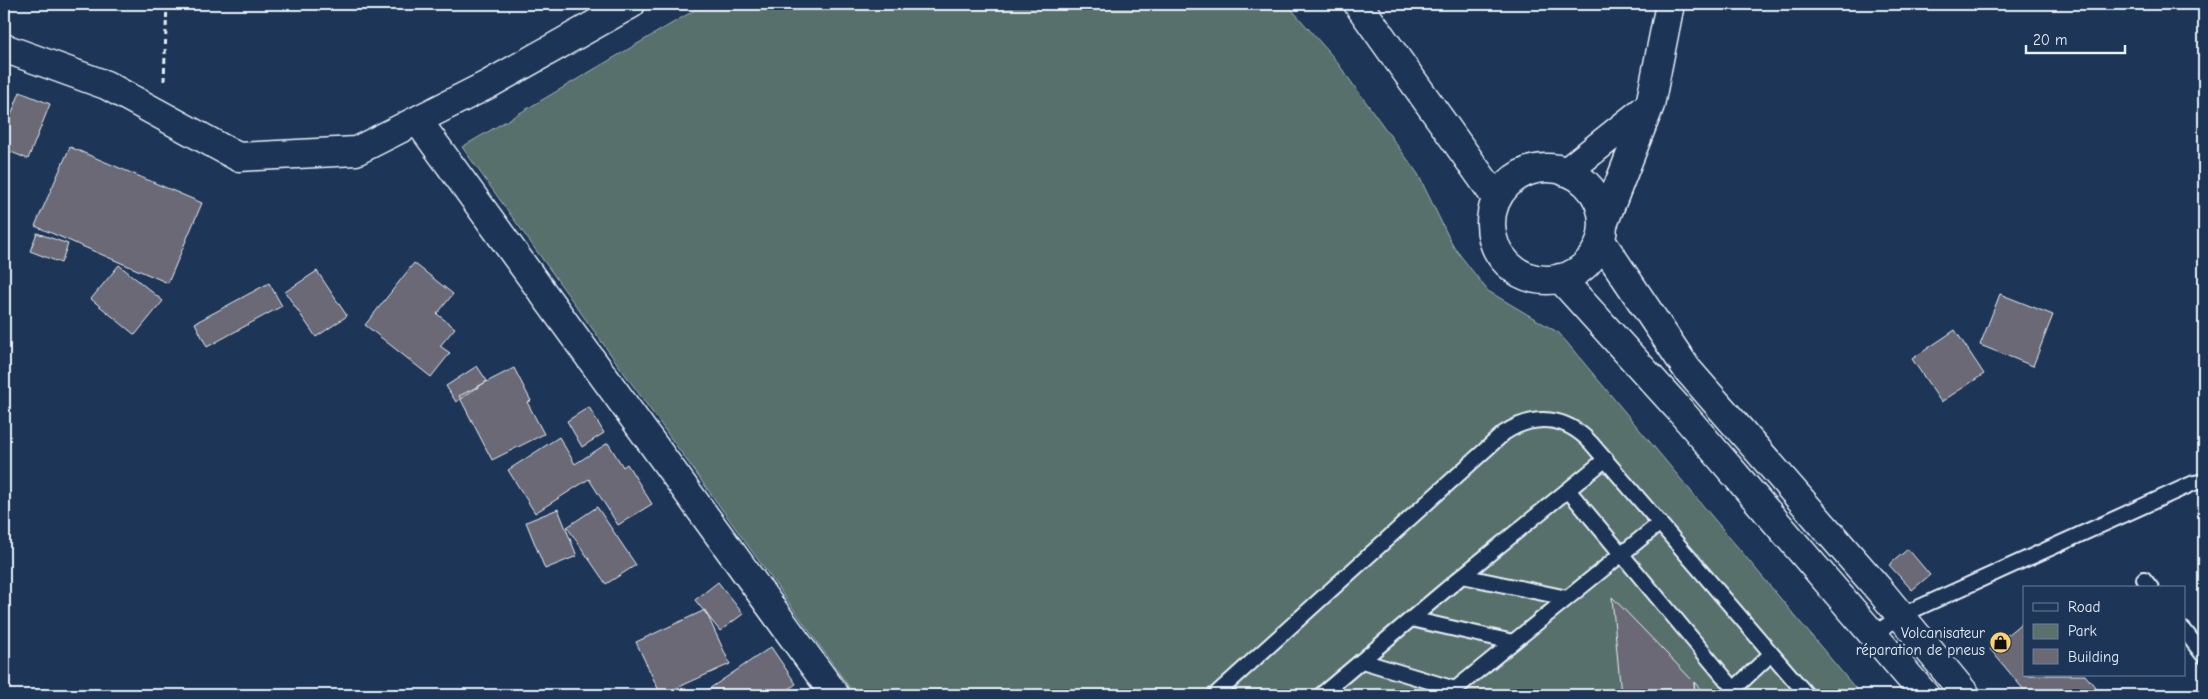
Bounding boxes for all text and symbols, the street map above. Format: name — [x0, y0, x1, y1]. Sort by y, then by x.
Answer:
scale bar — [2026, 22, 2124, 54]
text: 20 m — [2033, 31, 2067, 49]
legend — [2023, 586, 2186, 676]
text: Road — [2068, 598, 2100, 616]
text: Park — [2068, 622, 2097, 640]
place label: Volcanisateur réparation de pneus — [1856, 624, 1985, 659]
shop icon: Volcanisateur réparation de pneus — [1989, 630, 2013, 654]
text: Building — [2068, 648, 2119, 666]

